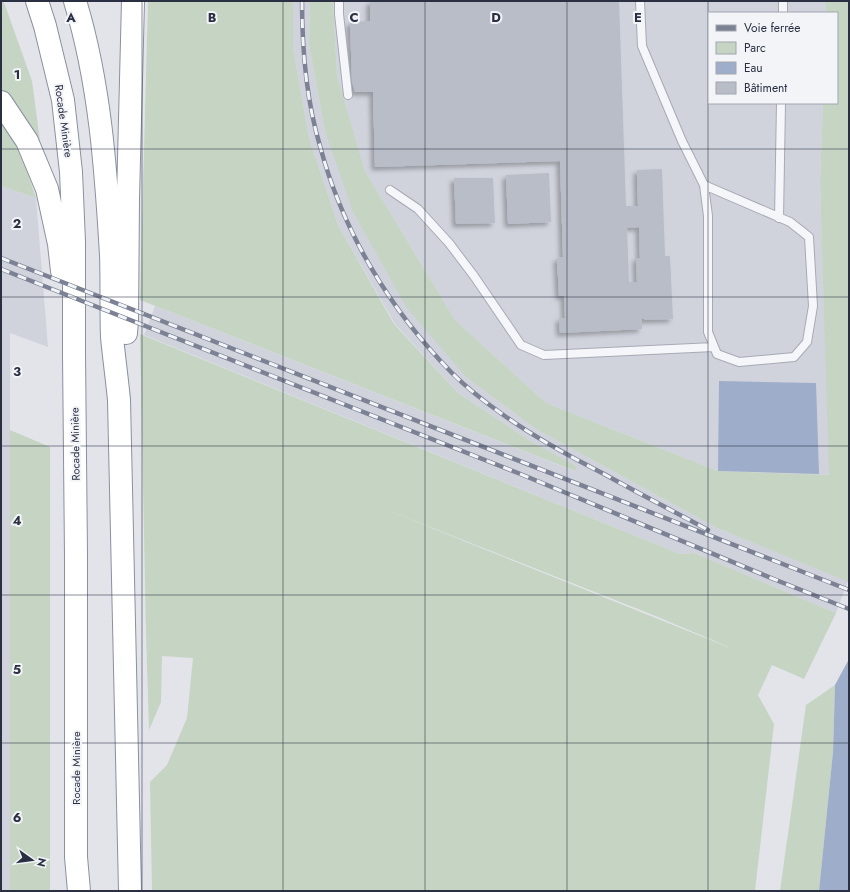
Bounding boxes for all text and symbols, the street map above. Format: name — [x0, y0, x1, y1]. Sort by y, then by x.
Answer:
text: A — [65, 8, 76, 27]
text: B — [208, 8, 217, 27]
text: C — [349, 8, 359, 27]
text: D — [491, 8, 501, 27]
text: E — [634, 8, 642, 27]
legend — [708, 12, 838, 104]
text: Voie ferrée — [744, 19, 800, 37]
text: Parc — [744, 39, 766, 57]
text: Eau — [744, 59, 763, 77]
text: 1 — [14, 65, 20, 84]
text: Bâtiment — [744, 79, 787, 97]
street label: Rocade Minière — [51, 84, 77, 159]
text: 2 — [13, 214, 21, 233]
text: 3 — [13, 362, 21, 381]
street label: Rocade Minière — [66, 407, 84, 481]
text: 4 — [12, 511, 22, 530]
text: 5 — [13, 660, 21, 679]
street label: Rocade Minière — [68, 731, 84, 805]
text: 6 — [13, 808, 22, 827]
north arrow — [12, 840, 52, 880]
text: N — [33, 856, 51, 869]

